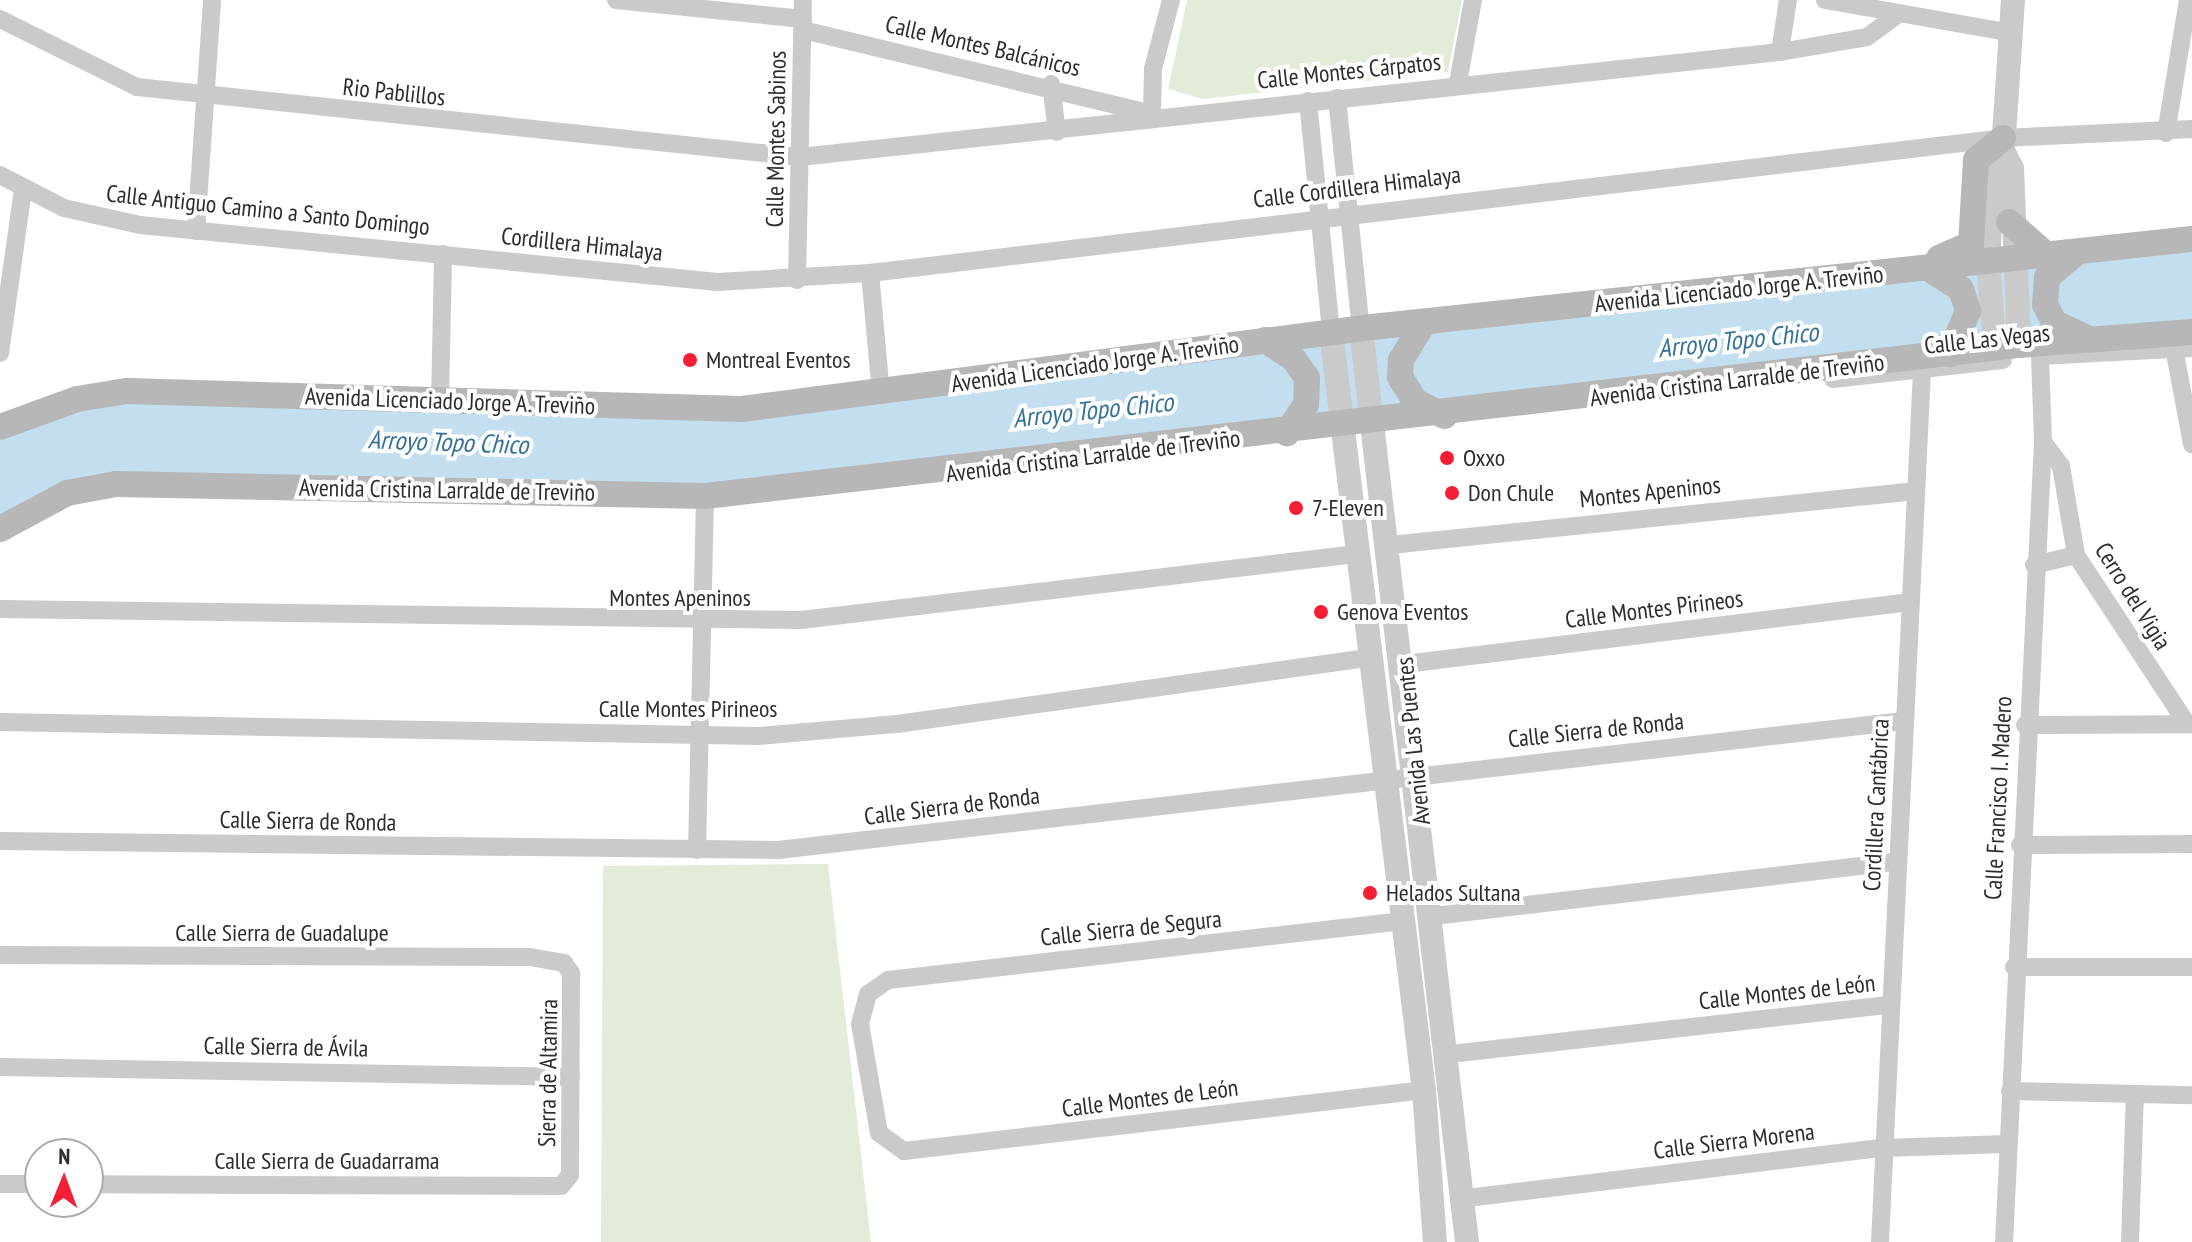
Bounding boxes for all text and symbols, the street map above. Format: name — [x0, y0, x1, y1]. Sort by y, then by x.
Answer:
street label: Calle Montes Balcánicos — [883, 10, 1083, 82]
street label: Calle Montes Cárpatos — [1256, 47, 1442, 95]
street label: Calle Montes Sabinos — [760, 50, 792, 228]
street label: Rio Pablillos — [341, 72, 447, 112]
street label: Calle Cordillera Himalaya — [1252, 160, 1462, 214]
street label: Calle Antiguo Camino a Santo Domingo — [105, 179, 431, 241]
street label: Cordillera Himalaya — [500, 221, 664, 267]
street label: Avenida Licenciado Jorge A. Treviño — [1592, 259, 1886, 319]
water label: Arroyo Topo Chico — [1656, 316, 1820, 364]
street label: Calle Las Vegas — [1923, 318, 2051, 360]
street label: Avenida Licenciado Jorge A. Treviño — [948, 329, 1242, 399]
place label: Montreal Eventos — [706, 346, 851, 374]
street label: Avenida Cristina Larralde de Treviño — [1588, 348, 1886, 412]
marker: Montreal Eventos — [681, 351, 699, 369]
street label: Avenida Licenciado Jorge A. Treviño — [303, 381, 597, 421]
water label: Arroyo Topo Chico — [1011, 386, 1175, 434]
water label: Arroyo Topo Chico — [367, 424, 529, 460]
street label: Avenida Cristina Larralde de Treviño — [944, 424, 1242, 488]
place label: Oxxo — [1463, 444, 1505, 472]
marker: Oxxo — [1438, 449, 1456, 467]
street label: Montes Apeninos — [1578, 470, 1722, 514]
street label: Avenida Cristina Larralde de Treviño — [298, 473, 596, 507]
place label: Don Chule — [1468, 479, 1554, 507]
marker: Don Chule — [1443, 484, 1461, 502]
place label: 7-Eleven — [1312, 494, 1384, 522]
marker: 7-Eleven — [1287, 499, 1305, 517]
street label: Cerro del Vigia — [2089, 537, 2177, 655]
street label: Montes Apeninos — [609, 584, 751, 612]
street label: Calle Montes Pirineos — [1564, 584, 1744, 634]
place label: Genova Eventos — [1337, 598, 1468, 626]
marker: Genova Eventos — [1312, 603, 1330, 621]
street label: Avenida Las Puentes — [1390, 656, 1436, 826]
street label: Calle Montes Pirineos — [599, 695, 777, 723]
street label: Calle Francisco I. Madero — [1978, 695, 2018, 901]
street label: Calle Sierra de Ronda — [1507, 706, 1685, 754]
street label: Cordillera Cantábrica — [1857, 718, 1895, 892]
street label: Calle Sierra de Ronda — [863, 781, 1041, 831]
street label: Calle Sierra de Ronda — [219, 805, 397, 837]
place label: Helados Sultana — [1386, 879, 1521, 907]
marker: Helados Sultana — [1361, 884, 1379, 902]
street label: Calle Sierra de Segura — [1039, 904, 1223, 952]
street label: Calle Sierra de Guadalupe — [175, 919, 389, 947]
street label: Calle Montes de León — [1697, 968, 1877, 1016]
street label: Sierra de Altamira — [532, 998, 564, 1148]
street label: Calle Sierra de Ávila — [203, 1031, 369, 1063]
street label: Calle Montes de León — [1060, 1073, 1240, 1123]
street label: Calle Sierra Morena — [1652, 1117, 1816, 1165]
north arrow — [24, 1138, 104, 1218]
text: N — [58, 1142, 71, 1170]
street label: Calle Sierra de Guadarrama — [215, 1147, 439, 1175]

